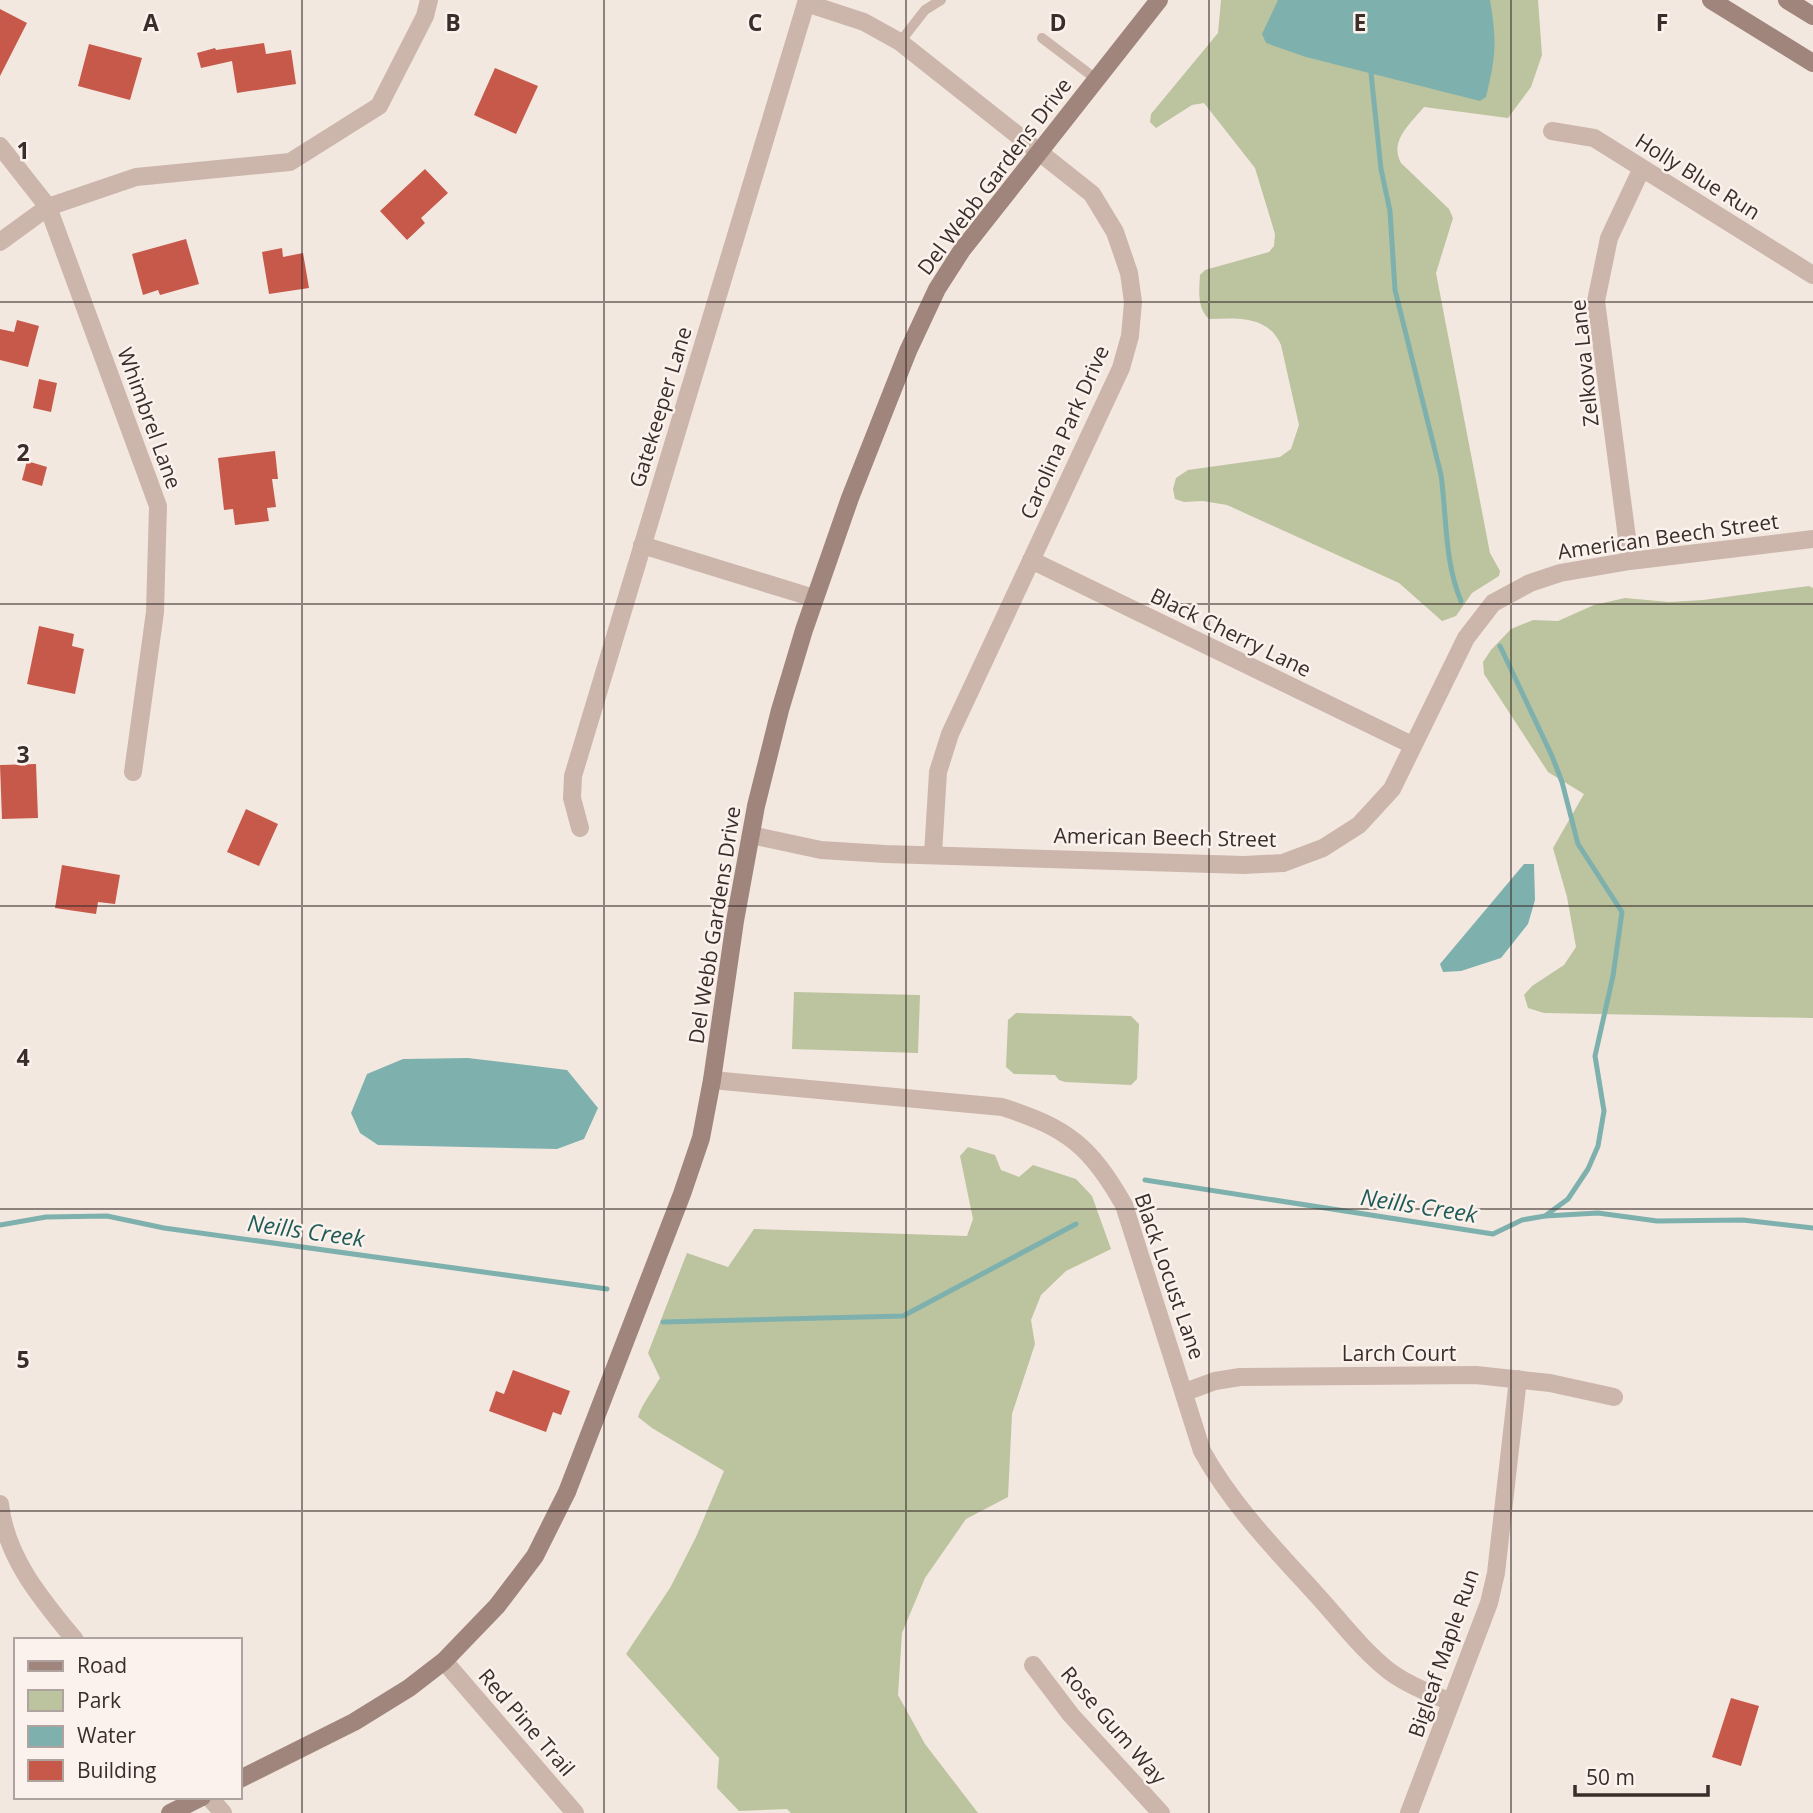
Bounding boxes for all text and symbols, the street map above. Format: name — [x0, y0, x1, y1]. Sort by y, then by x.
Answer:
text: A — [143, 6, 159, 38]
text: B — [445, 6, 461, 38]
text: C — [748, 6, 762, 38]
text: D — [1049, 6, 1067, 38]
text: E — [1354, 6, 1366, 38]
text: F — [1656, 6, 1668, 38]
street label: Del Webb Gardens Drive — [911, 72, 1077, 280]
street label: Holly Blue Run — [1630, 126, 1766, 226]
text: 1 — [16, 134, 30, 166]
street label: Zelkova Lane — [1563, 298, 1605, 428]
street label: Gatekeeper Lane — [622, 323, 698, 491]
street label: Carolina Park Drive — [1013, 341, 1115, 523]
street label: Whimbrel Lane — [111, 344, 189, 492]
text: 2 — [16, 436, 30, 468]
street label: American Beech Street — [1556, 507, 1780, 565]
street label: Black Cherry Lane — [1146, 581, 1316, 683]
text: 3 — [16, 738, 30, 770]
street label: Del Webb Gardens Drive — [681, 804, 747, 1046]
street label: American Beech Street — [1053, 821, 1277, 853]
text: 4 — [16, 1041, 30, 1073]
water label: Neills Creek — [1358, 1180, 1480, 1230]
street label: Black Locust Lane — [1128, 1189, 1212, 1363]
water label: Neills Creek — [245, 1206, 367, 1254]
street label: Larch Court — [1342, 1339, 1456, 1367]
text: 5 — [16, 1343, 30, 1375]
street label: Bigleaf Maple Run — [1401, 1565, 1485, 1741]
legend — [14, 1638, 242, 1799]
text: Road — [77, 1651, 127, 1679]
street label: Rose Gum Way — [1055, 1660, 1173, 1790]
street label: Red Pine Trail — [473, 1662, 581, 1782]
text: Park — [77, 1686, 121, 1714]
text: Water — [77, 1721, 136, 1749]
scale bar — [1575, 1754, 1708, 1798]
text: Building — [77, 1756, 156, 1784]
text: 50 m — [1586, 1763, 1635, 1791]

